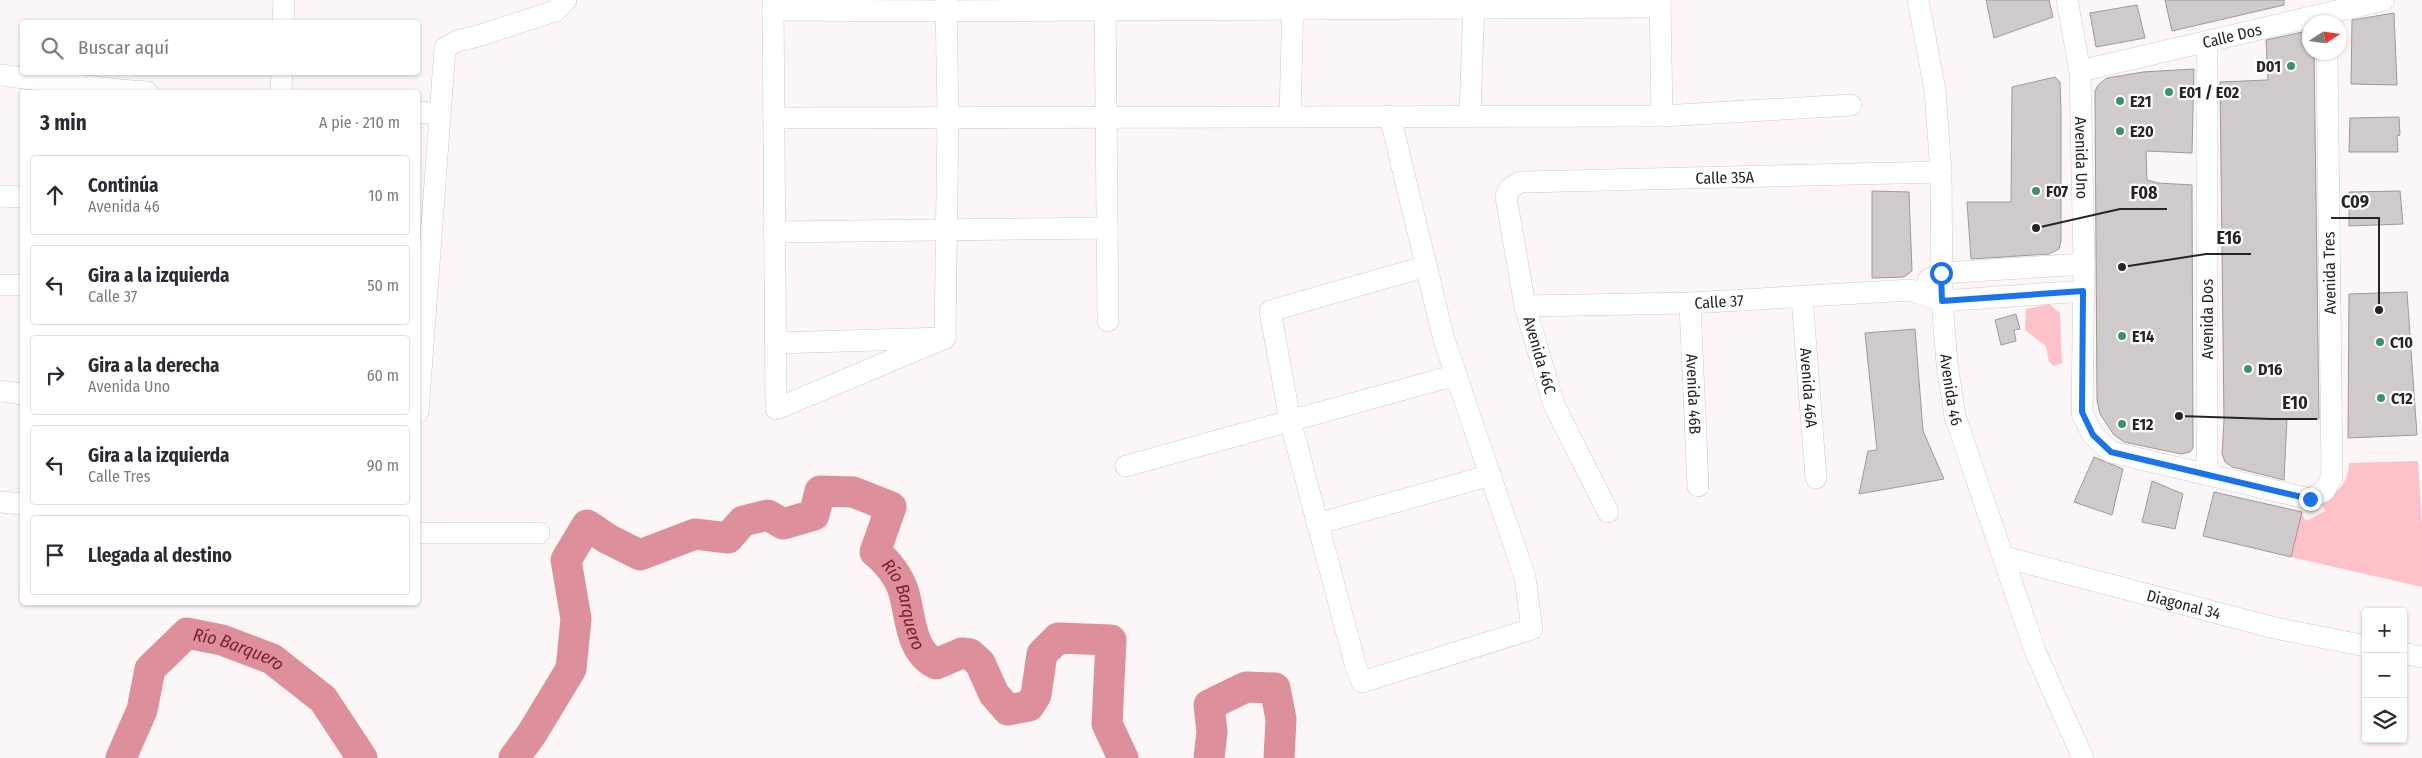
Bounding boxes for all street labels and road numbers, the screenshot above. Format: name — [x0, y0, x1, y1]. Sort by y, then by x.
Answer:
street label: Calle Dos — [2201, 20, 2264, 52]
street label: Avenida Uno — [2071, 116, 2092, 199]
street label: Calle 35A — [1695, 167, 1755, 188]
street label: Avenida Tres — [2319, 231, 2340, 315]
street label: Avenida Dos — [2198, 279, 2217, 359]
street label: Calle 37 — [1694, 291, 1745, 313]
street label: Avenida 46C — [1519, 314, 1560, 396]
street label: Avenida 46A — [1796, 347, 1821, 429]
street label: Avenida 46B — [1682, 353, 1705, 435]
street label: Avenida 46 — [1936, 353, 1967, 428]
street label: Diagonal 34 — [2145, 586, 2223, 623]

